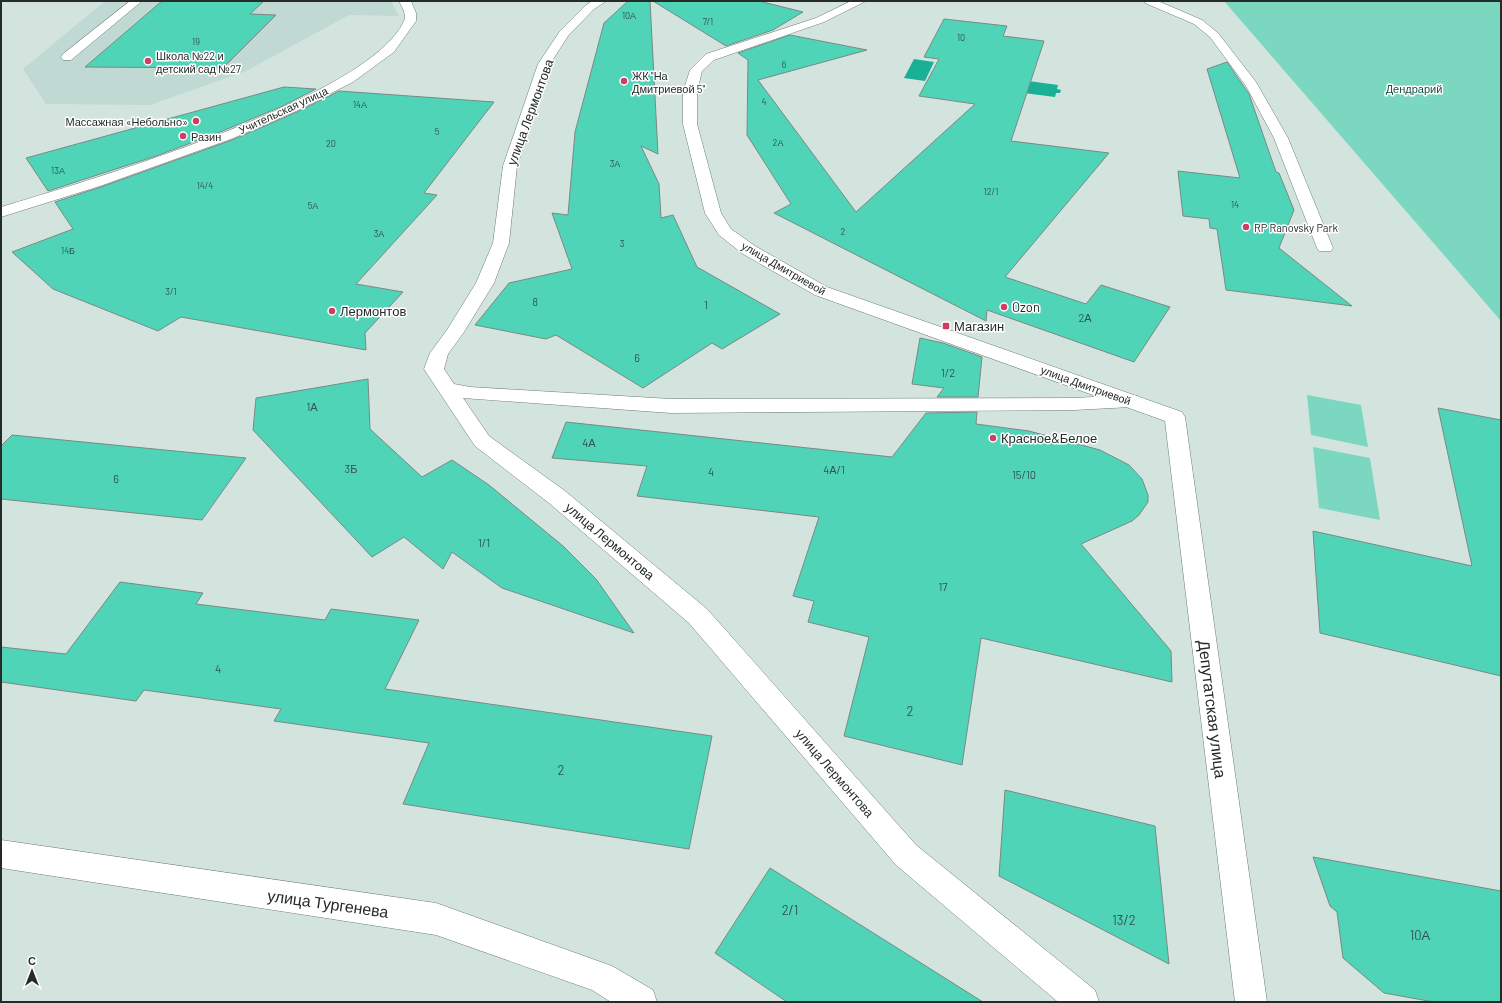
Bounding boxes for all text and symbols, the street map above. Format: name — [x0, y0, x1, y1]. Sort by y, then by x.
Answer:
house number: 10А — [622, 10, 636, 21]
house number: 7/1 — [703, 16, 713, 27]
house number: 10 — [957, 32, 965, 43]
house number: 19 — [192, 36, 200, 47]
place label: Школа №22 и детский сад №27 — [156, 49, 241, 75]
marker: Школа №22 и детский сад №27 — [143, 56, 153, 66]
street label: улица Лермонтова — [503, 56, 557, 167]
house number: 6 — [782, 59, 787, 70]
place label: ЖК "На Дмитриевой 5" — [632, 69, 705, 95]
marker: ЖК "На Дмитриевой 5" — [619, 76, 629, 86]
park label: Дендрарий — [1386, 82, 1442, 95]
street label: Учительская улица — [236, 83, 330, 136]
house number: 4 — [762, 96, 767, 107]
house number: 14А — [353, 99, 367, 110]
place label: Массажная «Небольно» — [65, 115, 188, 128]
marker: Массажная «Небольно» — [191, 116, 201, 126]
house number: 5 — [435, 126, 440, 137]
place label: Разин — [191, 130, 221, 143]
marker: Разин — [178, 131, 188, 141]
house number: 2А — [773, 137, 783, 148]
house number: 20 — [326, 138, 336, 149]
house number: 3А — [610, 158, 620, 169]
house number: 13А — [51, 165, 65, 176]
house number: 14/4 — [197, 180, 213, 191]
house number: 12/1 — [984, 186, 998, 197]
house number: 14 — [1231, 199, 1239, 210]
house number: 5А — [308, 200, 318, 211]
place label: RP Ranovsky Park — [1254, 221, 1338, 234]
marker: RP Ranovsky Park — [1241, 222, 1251, 232]
house number: 2 — [841, 226, 846, 237]
house number: 3А — [374, 228, 384, 239]
house number: 3 — [620, 238, 625, 249]
street label: улица Дмитриевой — [740, 239, 828, 297]
house number: 14Б — [61, 245, 75, 256]
house number: 3/1 — [165, 286, 177, 297]
house number: 8 — [532, 295, 538, 308]
house number: 1 — [704, 298, 708, 311]
place label: Ozon — [1012, 299, 1040, 315]
marker: Ozon — [999, 302, 1009, 312]
place label: Лермонтов — [340, 303, 406, 319]
marker: Лермонтов — [327, 306, 337, 316]
house number: 2А — [1078, 311, 1092, 324]
place label: Магазин — [954, 318, 1004, 334]
marker: Магазин — [941, 321, 951, 331]
house number: 6 — [634, 351, 640, 364]
street label: улица Дмитриевой — [1039, 363, 1133, 407]
house number: 1/2 — [941, 366, 955, 379]
house number: 1А — [306, 400, 318, 413]
place label: Красное&Белое — [1001, 430, 1097, 446]
marker: Красное&Белое — [988, 433, 998, 443]
house number: 4А — [582, 436, 596, 449]
house number: 3Б — [345, 462, 357, 475]
house number: 4А/1 — [823, 463, 845, 476]
house number: 4 — [708, 465, 714, 478]
house number: 15/10 — [1012, 468, 1036, 481]
house number: 6 — [113, 472, 119, 485]
street label: улица Лермонтова — [562, 499, 659, 584]
house number: 1/1 — [478, 536, 490, 549]
house number: 17 — [938, 580, 948, 593]
street label: Депутатская улица — [1195, 639, 1231, 779]
house number: 4 — [215, 662, 221, 675]
house number: 2 — [907, 703, 914, 719]
street label: улица Лермонтова — [792, 726, 878, 821]
house number: 2 — [558, 762, 565, 778]
street label: улица Тургенева — [266, 885, 390, 921]
house number: 2/1 — [782, 902, 798, 918]
house number: 13/2 — [1112, 912, 1136, 928]
house number: 10А — [1410, 927, 1431, 943]
north arrow — [12, 951, 52, 991]
text: С — [28, 954, 36, 967]

